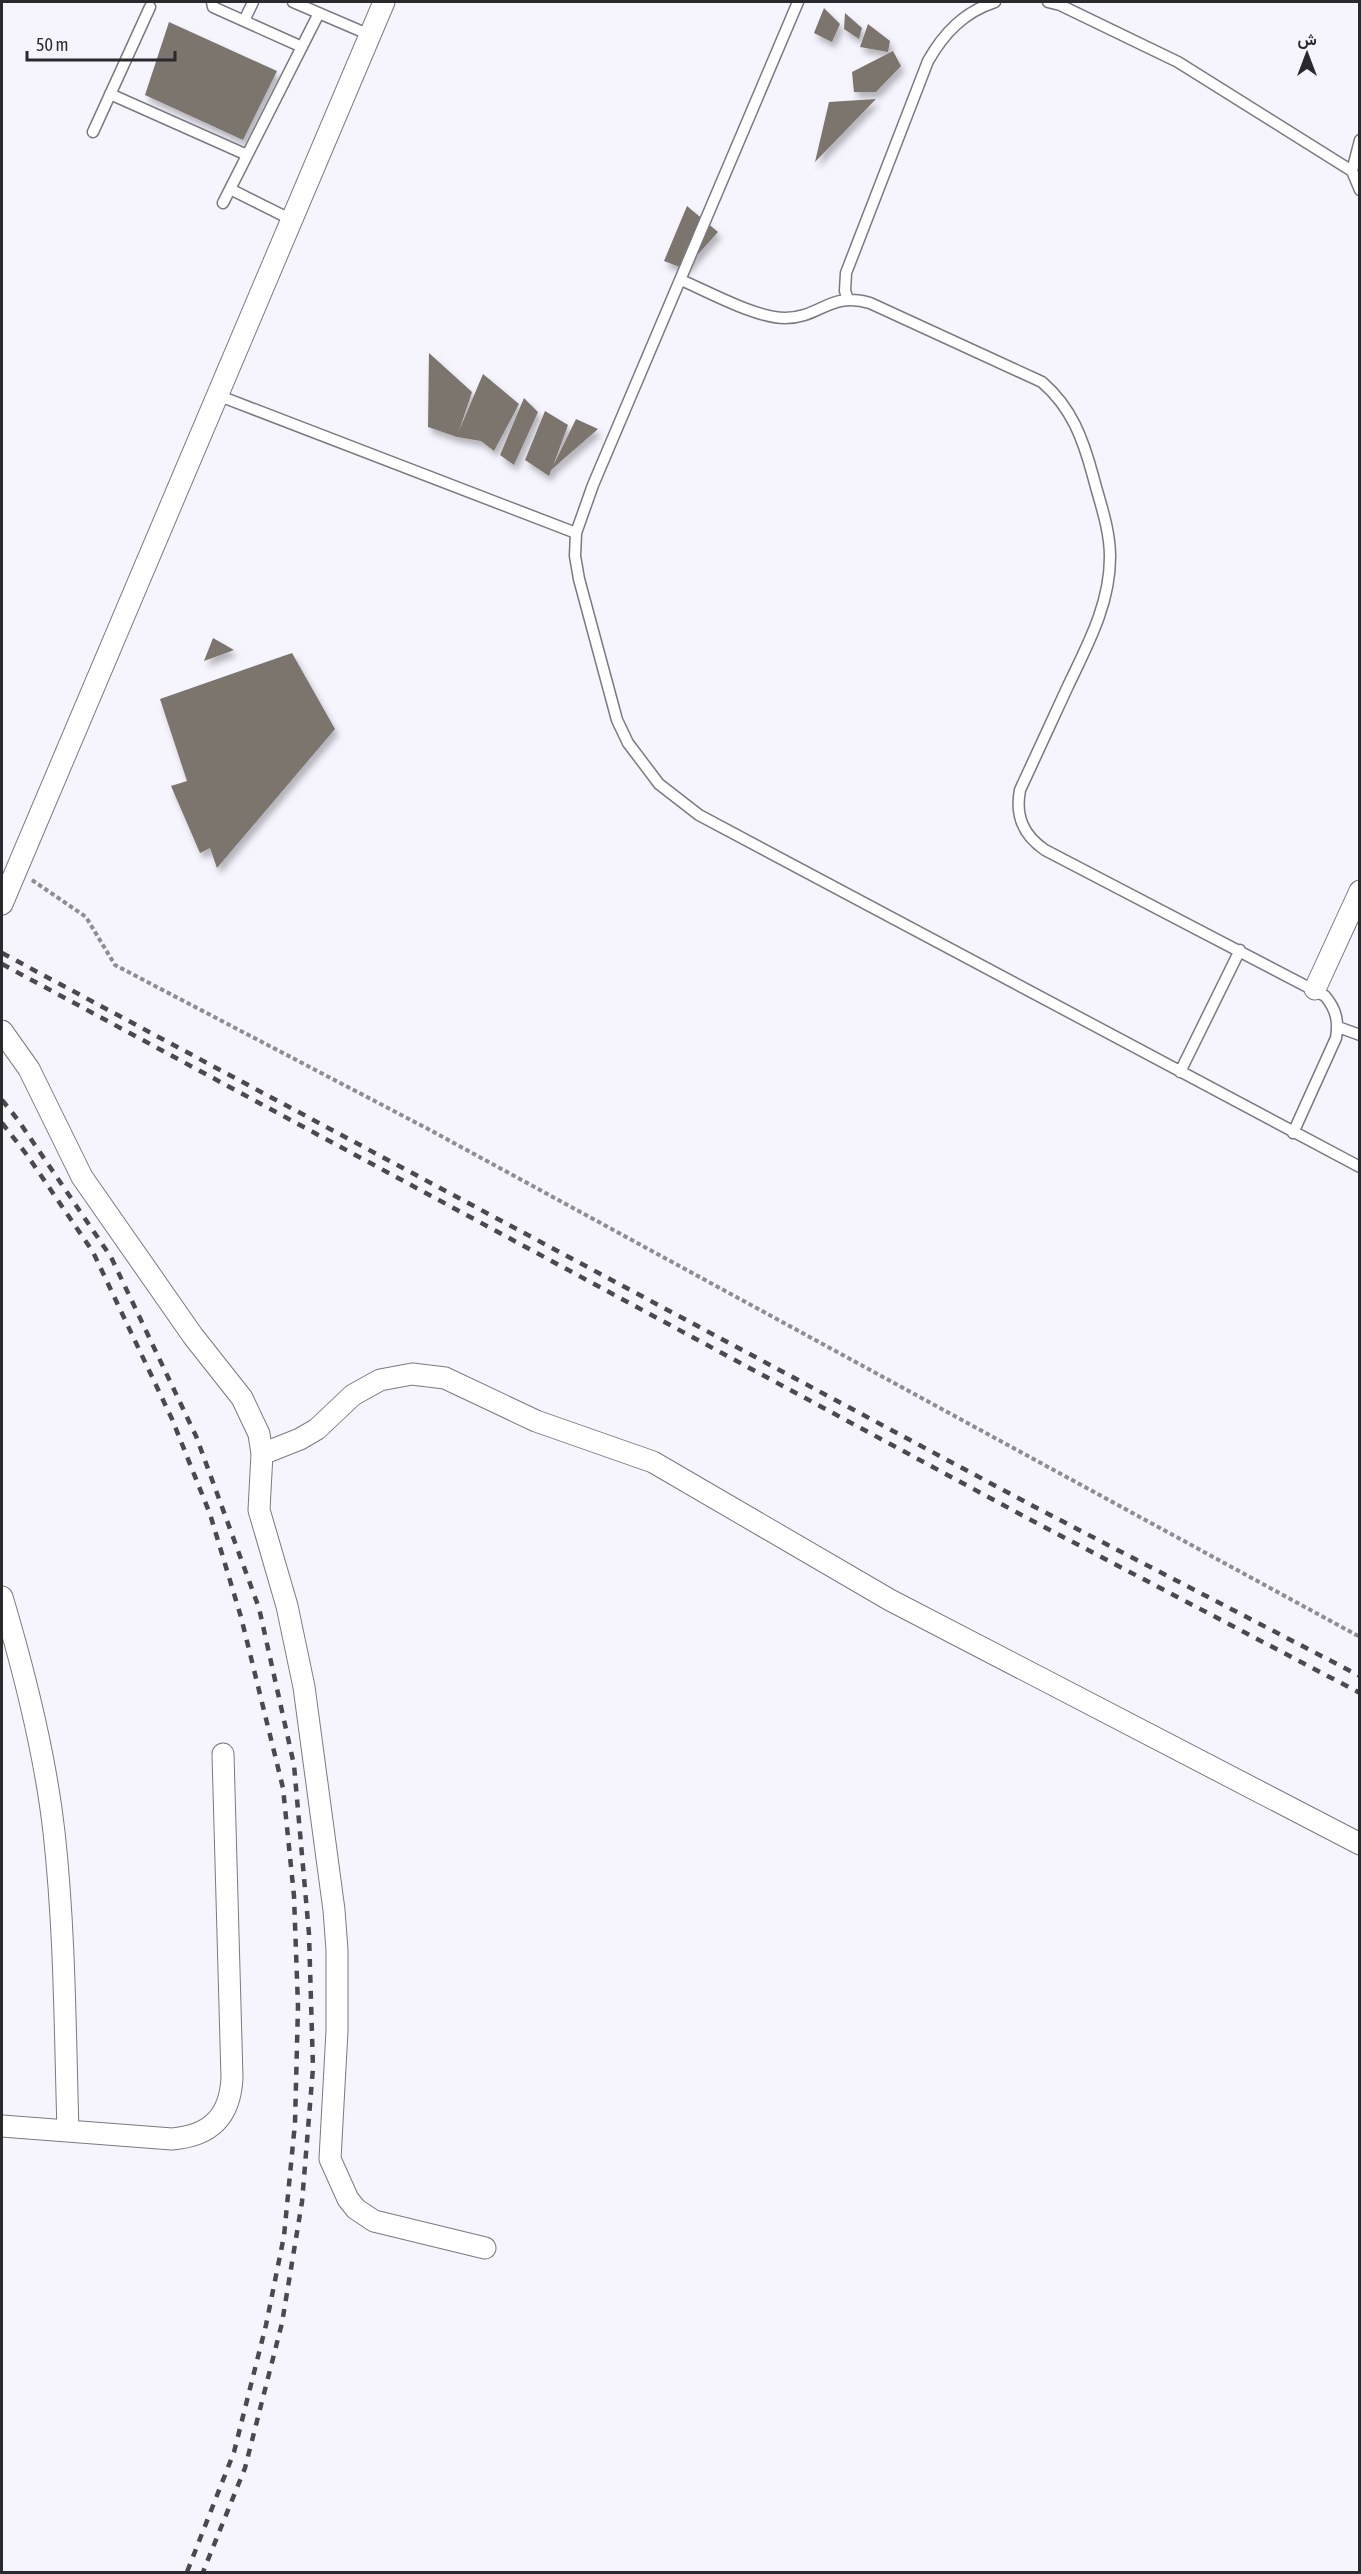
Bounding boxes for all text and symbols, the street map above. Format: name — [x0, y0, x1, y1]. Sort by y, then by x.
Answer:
scale bar — [27, 24, 176, 62]
north arrow — [1277, 24, 1337, 84]
text: ش — [1297, 30, 1317, 49]
text: 50 m — [36, 34, 68, 55]

